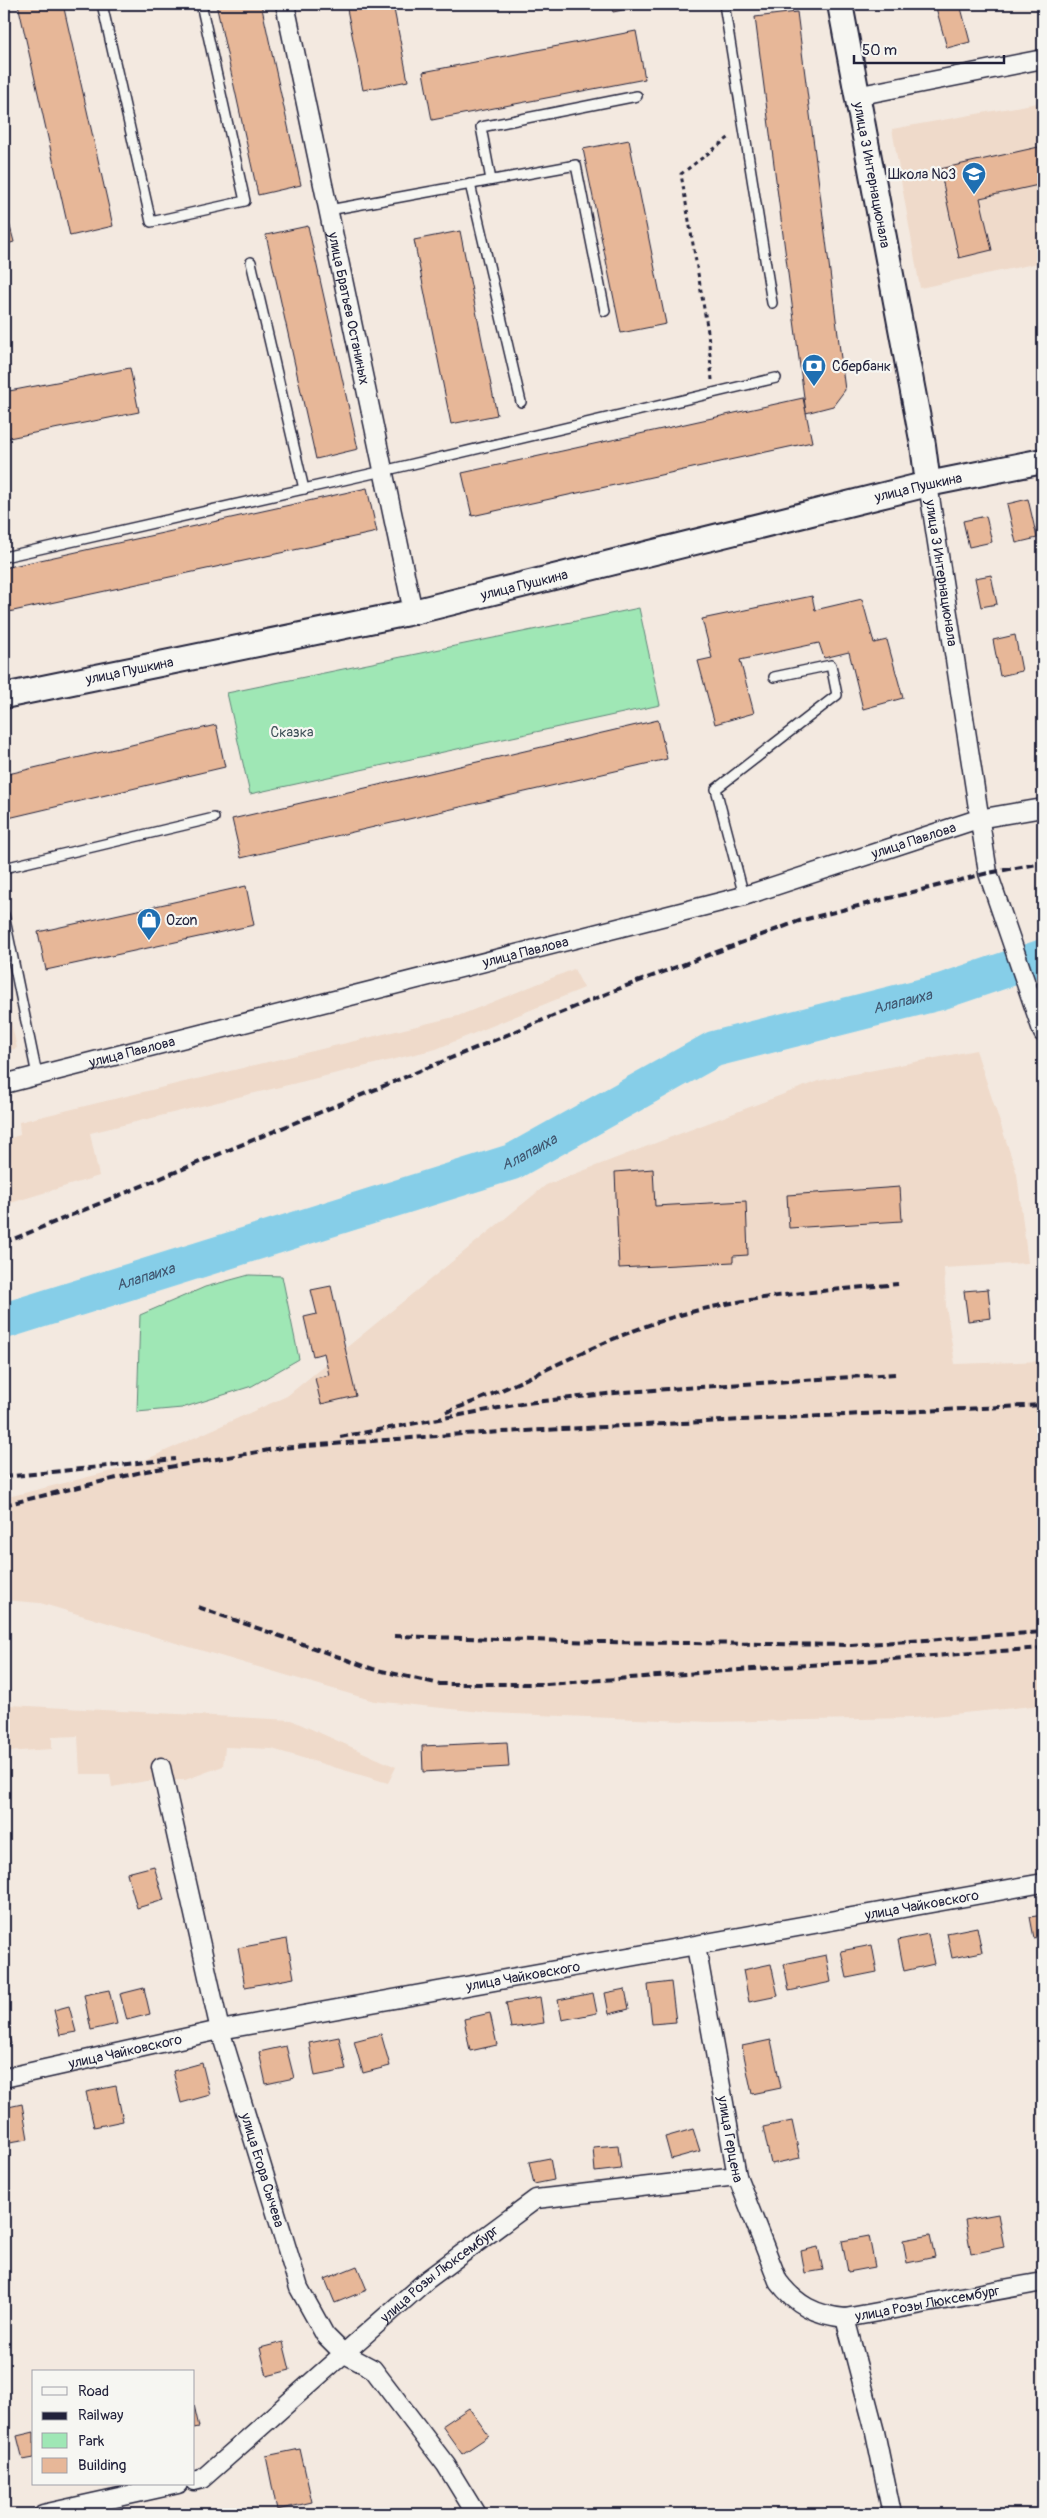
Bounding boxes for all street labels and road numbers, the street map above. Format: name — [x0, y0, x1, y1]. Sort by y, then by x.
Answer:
street label: улица 3 Интернационала — [850, 100, 894, 249]
street label: улица Братьев Останиных — [325, 230, 373, 386]
street label: улица Пушкина — [872, 469, 963, 506]
street label: улица 3 Интернационала — [922, 497, 961, 647]
street label: улица Пушкина — [478, 565, 569, 604]
street label: улица Пушкина — [83, 653, 175, 688]
street label: улица Павлова — [868, 818, 958, 862]
street label: улица Павлова — [480, 932, 570, 971]
street label: улица Павлова — [86, 1032, 177, 1071]
street label: улица Чайковского — [862, 1886, 980, 1923]
street label: улица Чайковского — [464, 1957, 582, 1995]
street label: улица Чайковского — [66, 2030, 184, 2072]
street label: улица Герцена — [714, 2093, 747, 2185]
street label: улица Егора Сычева — [237, 2110, 288, 2229]
street label: улица Розы Люксембург — [376, 2221, 502, 2327]
street label: улица Розы Люксембург — [853, 2282, 1001, 2325]

